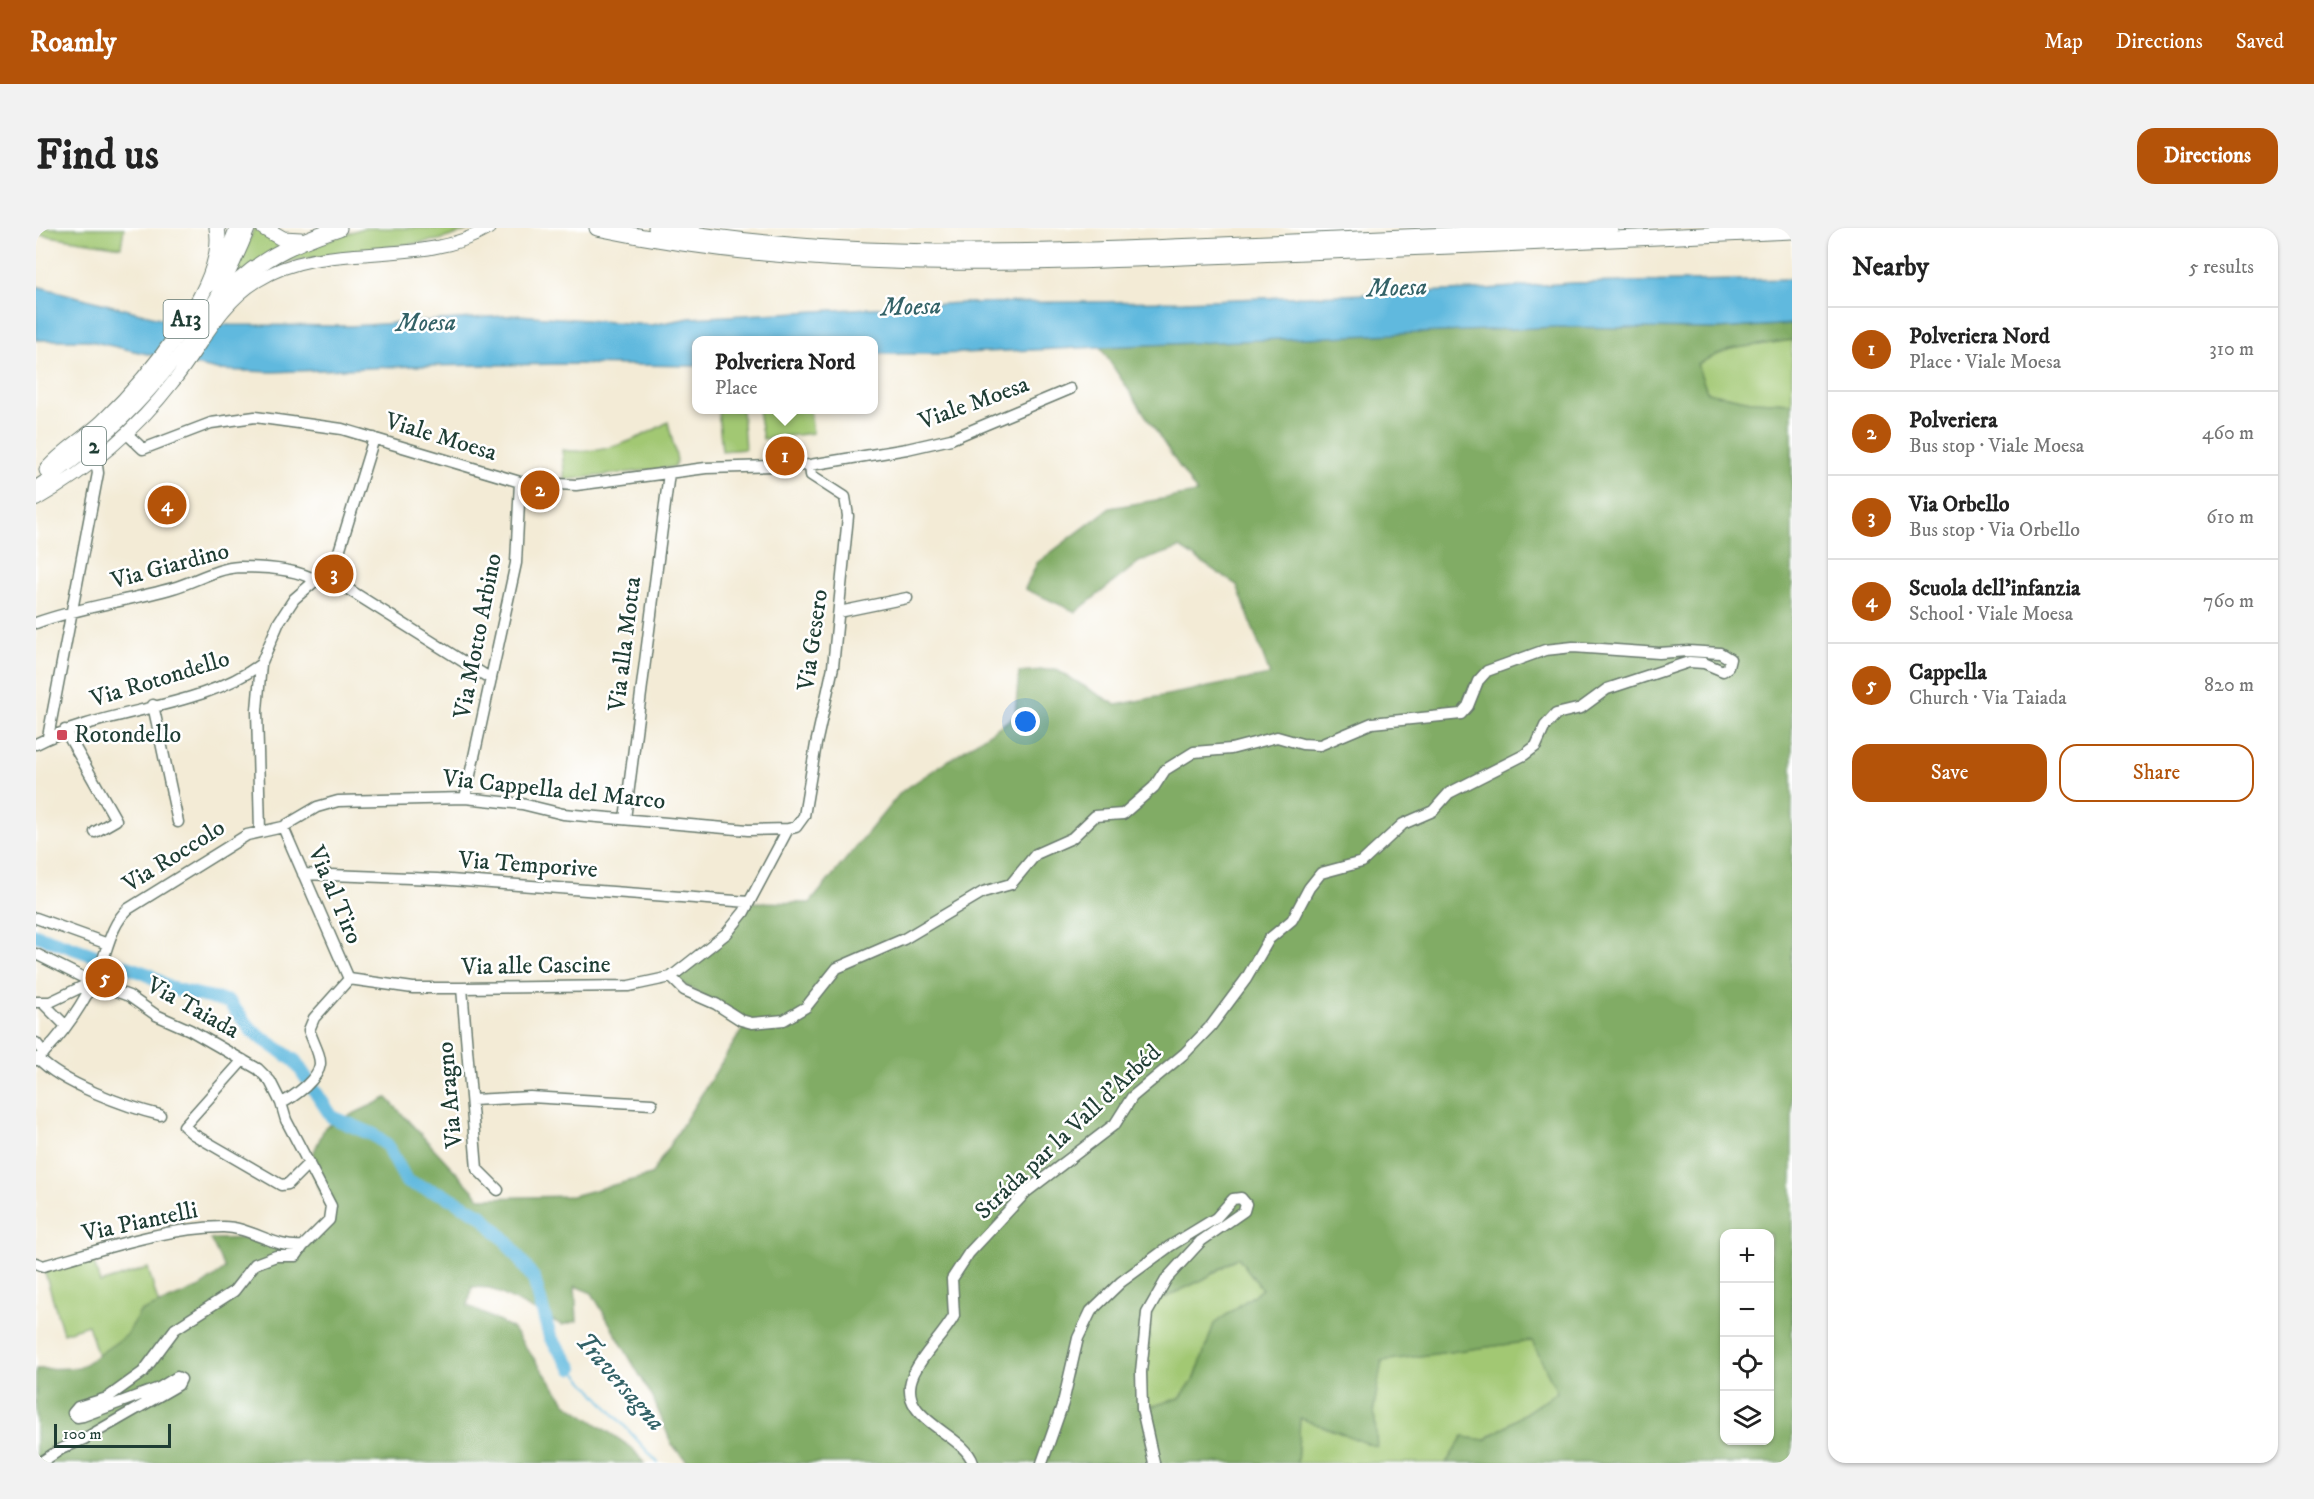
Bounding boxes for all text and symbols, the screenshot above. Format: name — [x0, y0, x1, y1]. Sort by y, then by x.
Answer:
text: Roamly — [30, 25, 116, 60]
text: Map — [2044, 29, 2083, 55]
text: Directions — [2116, 29, 2203, 55]
text: Saved — [2236, 29, 2284, 55]
button: Directions — [2137, 128, 2278, 184]
text: Find us — [36, 130, 159, 182]
text: Nearby — [1852, 251, 1929, 284]
text: 5 results — [2189, 255, 2254, 280]
water label: Moesa — [1364, 270, 1428, 306]
water label: Moesa — [878, 289, 942, 325]
road number: A13 — [164, 300, 208, 338]
water label: Moesa — [394, 306, 456, 340]
text: Polveriera Nord — [1909, 323, 2050, 350]
popup — [692, 336, 878, 414]
text: 1 — [1868, 337, 1875, 362]
text: 310 m — [2209, 337, 2254, 362]
text: Polveriera Nord — [715, 349, 855, 376]
text: Place · Viale Moesa — [1909, 350, 2061, 375]
street label: Viale Moesa — [914, 369, 1034, 437]
text: Place — [715, 376, 758, 401]
street label: Viale Moesa — [381, 406, 501, 468]
text: Polveriera — [1909, 407, 1998, 434]
text: 2 — [1867, 421, 1876, 446]
text: 460 m — [2202, 421, 2254, 446]
road number: 2 — [82, 427, 106, 465]
pin: 1 — [766, 434, 804, 478]
text: Bus stop · Viale Moesa — [1909, 434, 2084, 459]
pin: 2 — [520, 468, 560, 512]
pin: 4 — [148, 482, 186, 528]
text: Via Orbello — [1909, 491, 2010, 518]
text: 3 — [1868, 505, 1875, 530]
text: 610 m — [2206, 505, 2254, 530]
text: Bus stop · Via Orbello — [1909, 518, 2080, 543]
street label: Via Giardino — [107, 536, 232, 596]
street label: Via Motto Arbino — [447, 551, 509, 722]
pin: 3 — [314, 552, 354, 596]
street label: Via alla Motta — [602, 574, 648, 714]
text: Scuola dell'infanzia — [1909, 575, 2080, 602]
street label: Via Gesero — [791, 588, 835, 693]
text: 4 — [1866, 589, 1877, 614]
text: 760 m — [2203, 589, 2254, 614]
text: School · Viale Moesa — [1909, 602, 2073, 627]
street label: Via Rotondello — [86, 644, 233, 715]
text: Cappella — [1909, 659, 1987, 686]
text: 5 — [1867, 673, 1876, 698]
text: 820 m — [2204, 673, 2254, 698]
text: Church · Via Taiada — [1909, 686, 2067, 711]
your location — [1011, 707, 1040, 736]
place label: Rotondello — [74, 720, 181, 750]
marker: Rotondello — [55, 728, 69, 742]
button: Save — [1852, 744, 2047, 802]
button: Share — [2059, 744, 2254, 802]
street label: Via Cappella del Marco — [440, 763, 667, 817]
street label: Via Roccolo — [116, 813, 231, 900]
street label: Via al Tiro — [300, 840, 369, 949]
street label: Via Temporive — [456, 845, 599, 885]
street label: Via alle Cascine — [460, 950, 611, 982]
pin: 5 — [86, 956, 124, 1000]
street label: Via Taiada — [141, 970, 245, 1046]
street label: Stráda par la Vall d'Arbéd — [969, 1038, 1167, 1226]
street label: Via Aragno — [430, 1041, 470, 1150]
street label: Via Piantelli — [78, 1195, 201, 1249]
map controls — [1720, 1229, 1774, 1445]
button: + — [1720, 1229, 1774, 1283]
button: − — [1720, 1283, 1774, 1337]
water label: Traversagna — [568, 1325, 672, 1439]
button: locate — [1720, 1337, 1774, 1391]
button: layers — [1720, 1391, 1774, 1445]
scale bar — [54, 1421, 171, 1448]
text: 100 m — [63, 1424, 102, 1444]

